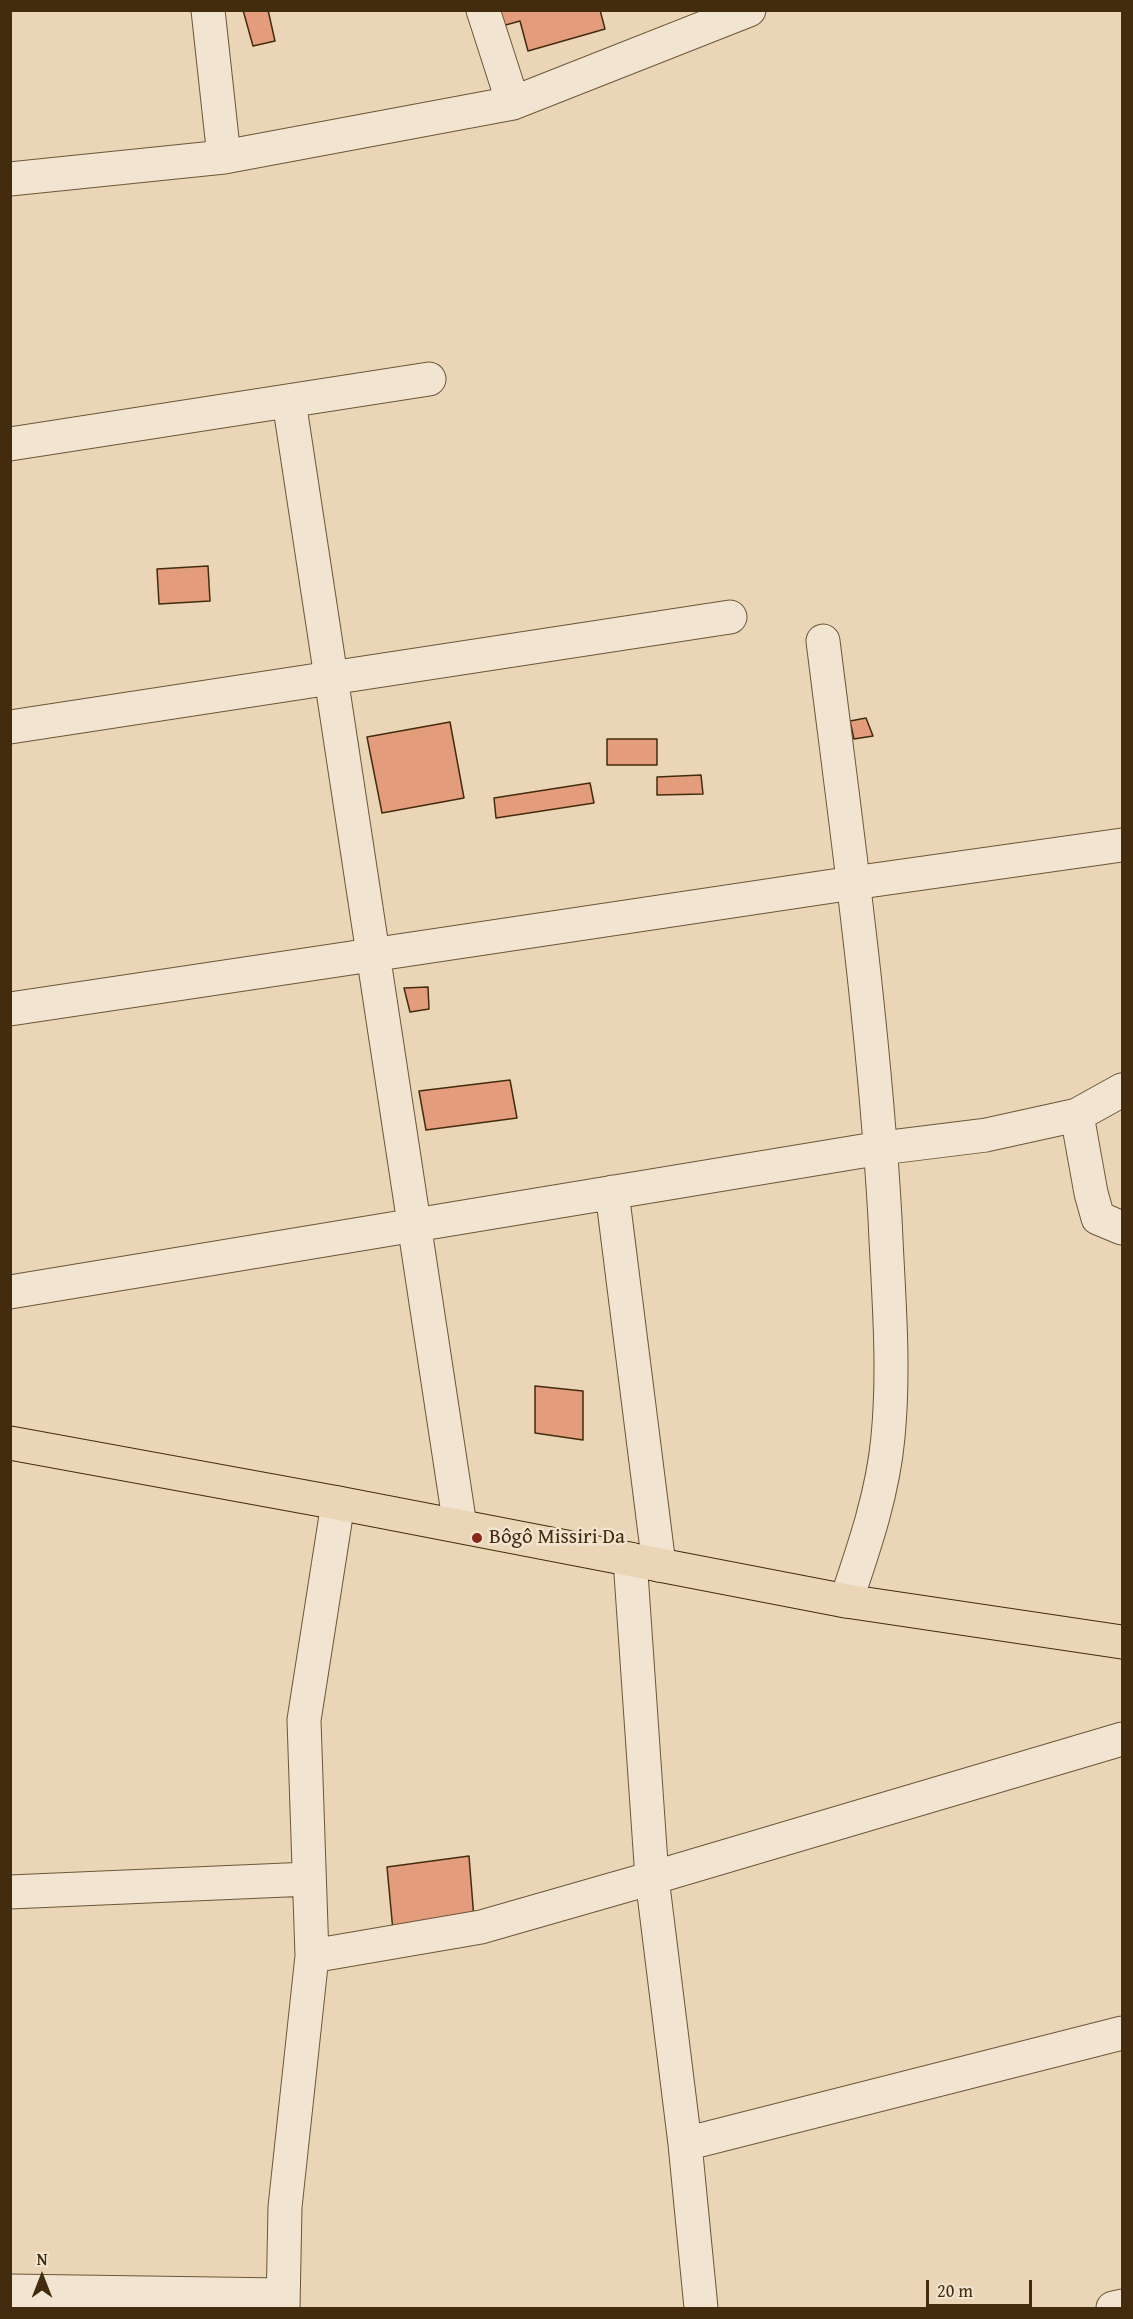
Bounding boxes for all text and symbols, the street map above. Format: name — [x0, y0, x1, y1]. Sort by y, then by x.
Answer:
place label: Bôgô Missiri Da — [489, 1525, 625, 1551]
marker: Bôgô Missiri Da — [470, 1531, 484, 1545]
north arrow — [12, 2247, 72, 2307]
text: N — [37, 2247, 47, 2271]
scale bar — [929, 2268, 1036, 2306]
text: 20 m — [937, 2277, 973, 2304]

